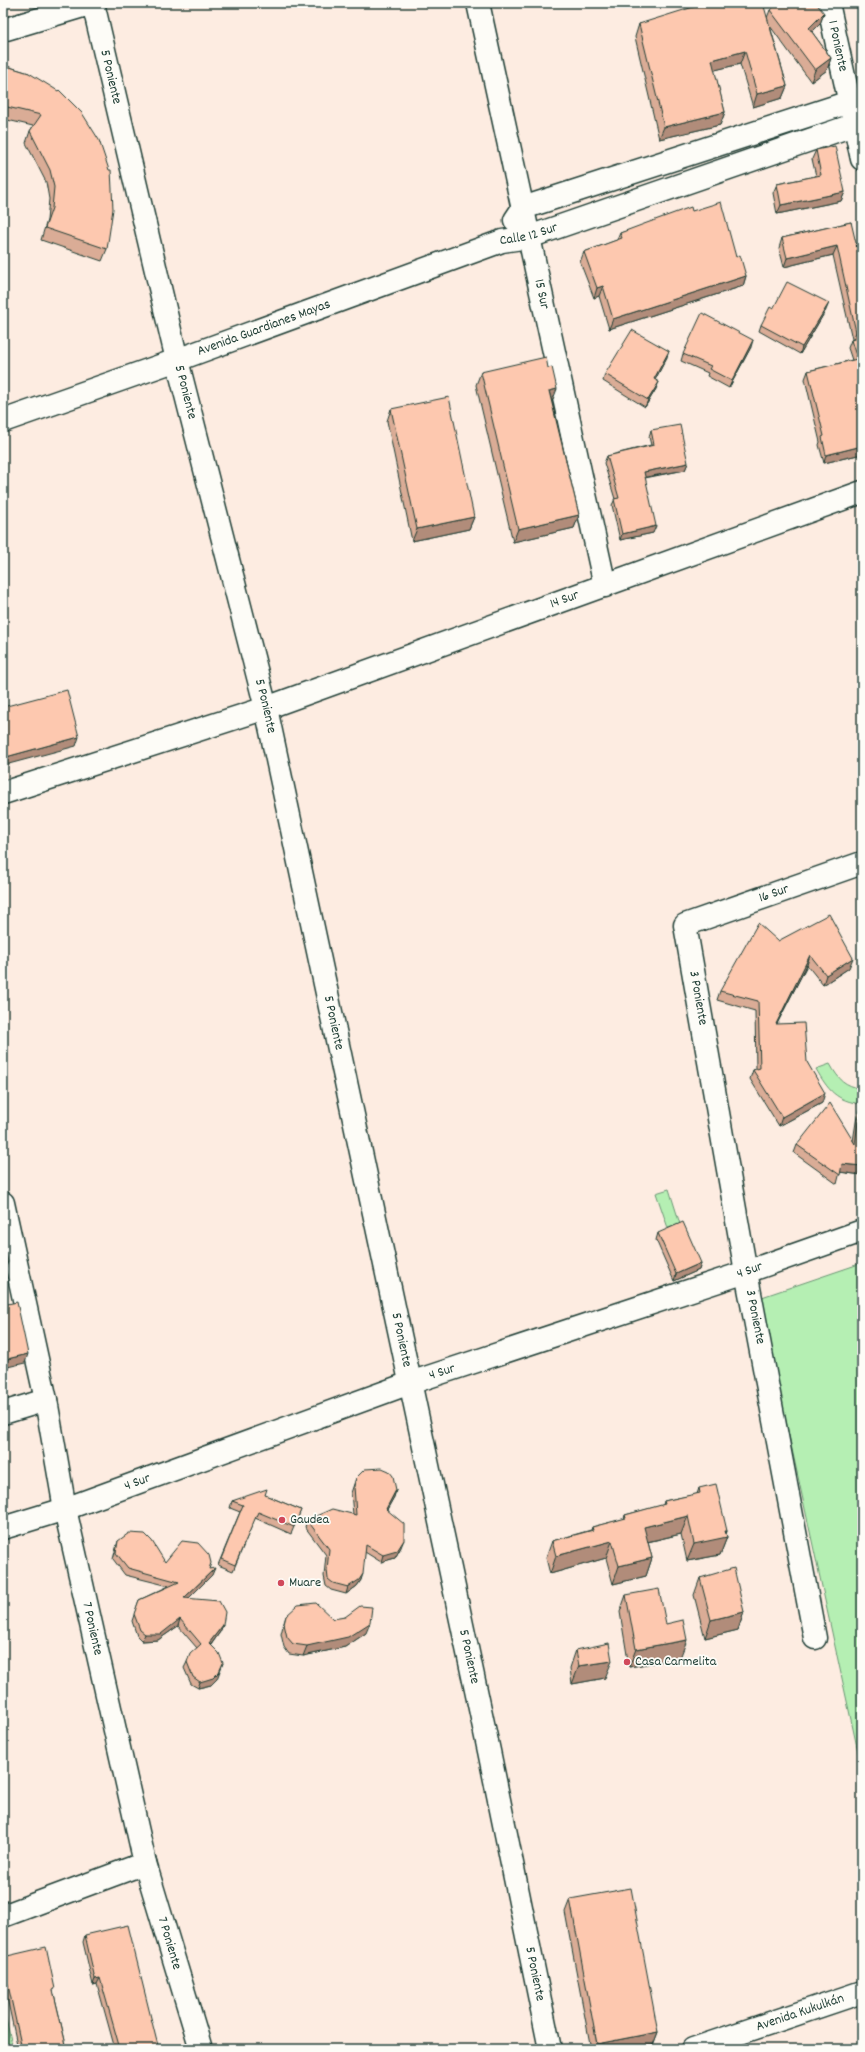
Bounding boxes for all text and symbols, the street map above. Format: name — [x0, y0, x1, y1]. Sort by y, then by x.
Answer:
street label: 1 Poniente — [822, 19, 853, 73]
street label: 5 Poniente — [94, 48, 126, 106]
street label: Calle 12 Sur — [498, 218, 561, 251]
street label: 15 Sur — [528, 277, 555, 312]
street label: Avenida Guardianes Mayas — [195, 295, 333, 362]
street label: 5 Poniente — [169, 363, 202, 422]
street label: 14 Sur — [547, 585, 583, 614]
street label: 5 Poniente — [249, 677, 281, 735]
street label: 16 Sur — [756, 879, 792, 908]
street label: 3 Poniente — [683, 969, 713, 1027]
street label: 5 Poniente — [318, 994, 349, 1052]
street label: 4 Sur — [734, 1257, 766, 1284]
street label: 3 Poniente — [740, 1288, 770, 1346]
street label: 5 Poniente — [386, 1311, 417, 1369]
street label: 4 Sur — [426, 1358, 459, 1386]
street label: 4 Sur — [122, 1468, 154, 1496]
place label: Gaudea — [290, 1510, 329, 1530]
marker: Gaudea — [277, 1515, 287, 1525]
place label: Muare — [289, 1573, 321, 1593]
marker: Muare — [276, 1578, 286, 1588]
street label: 7 Poniente — [76, 1600, 108, 1657]
street label: 5 Poniente — [453, 1628, 484, 1686]
place label: Casa Carmelita — [635, 1652, 717, 1672]
marker: Casa Carmelita — [622, 1657, 632, 1667]
street label: 7 Poniente — [152, 1914, 187, 1972]
street label: 5 Poniente — [519, 1945, 550, 2003]
street label: Avenida Kukulkán — [753, 1989, 847, 2037]

